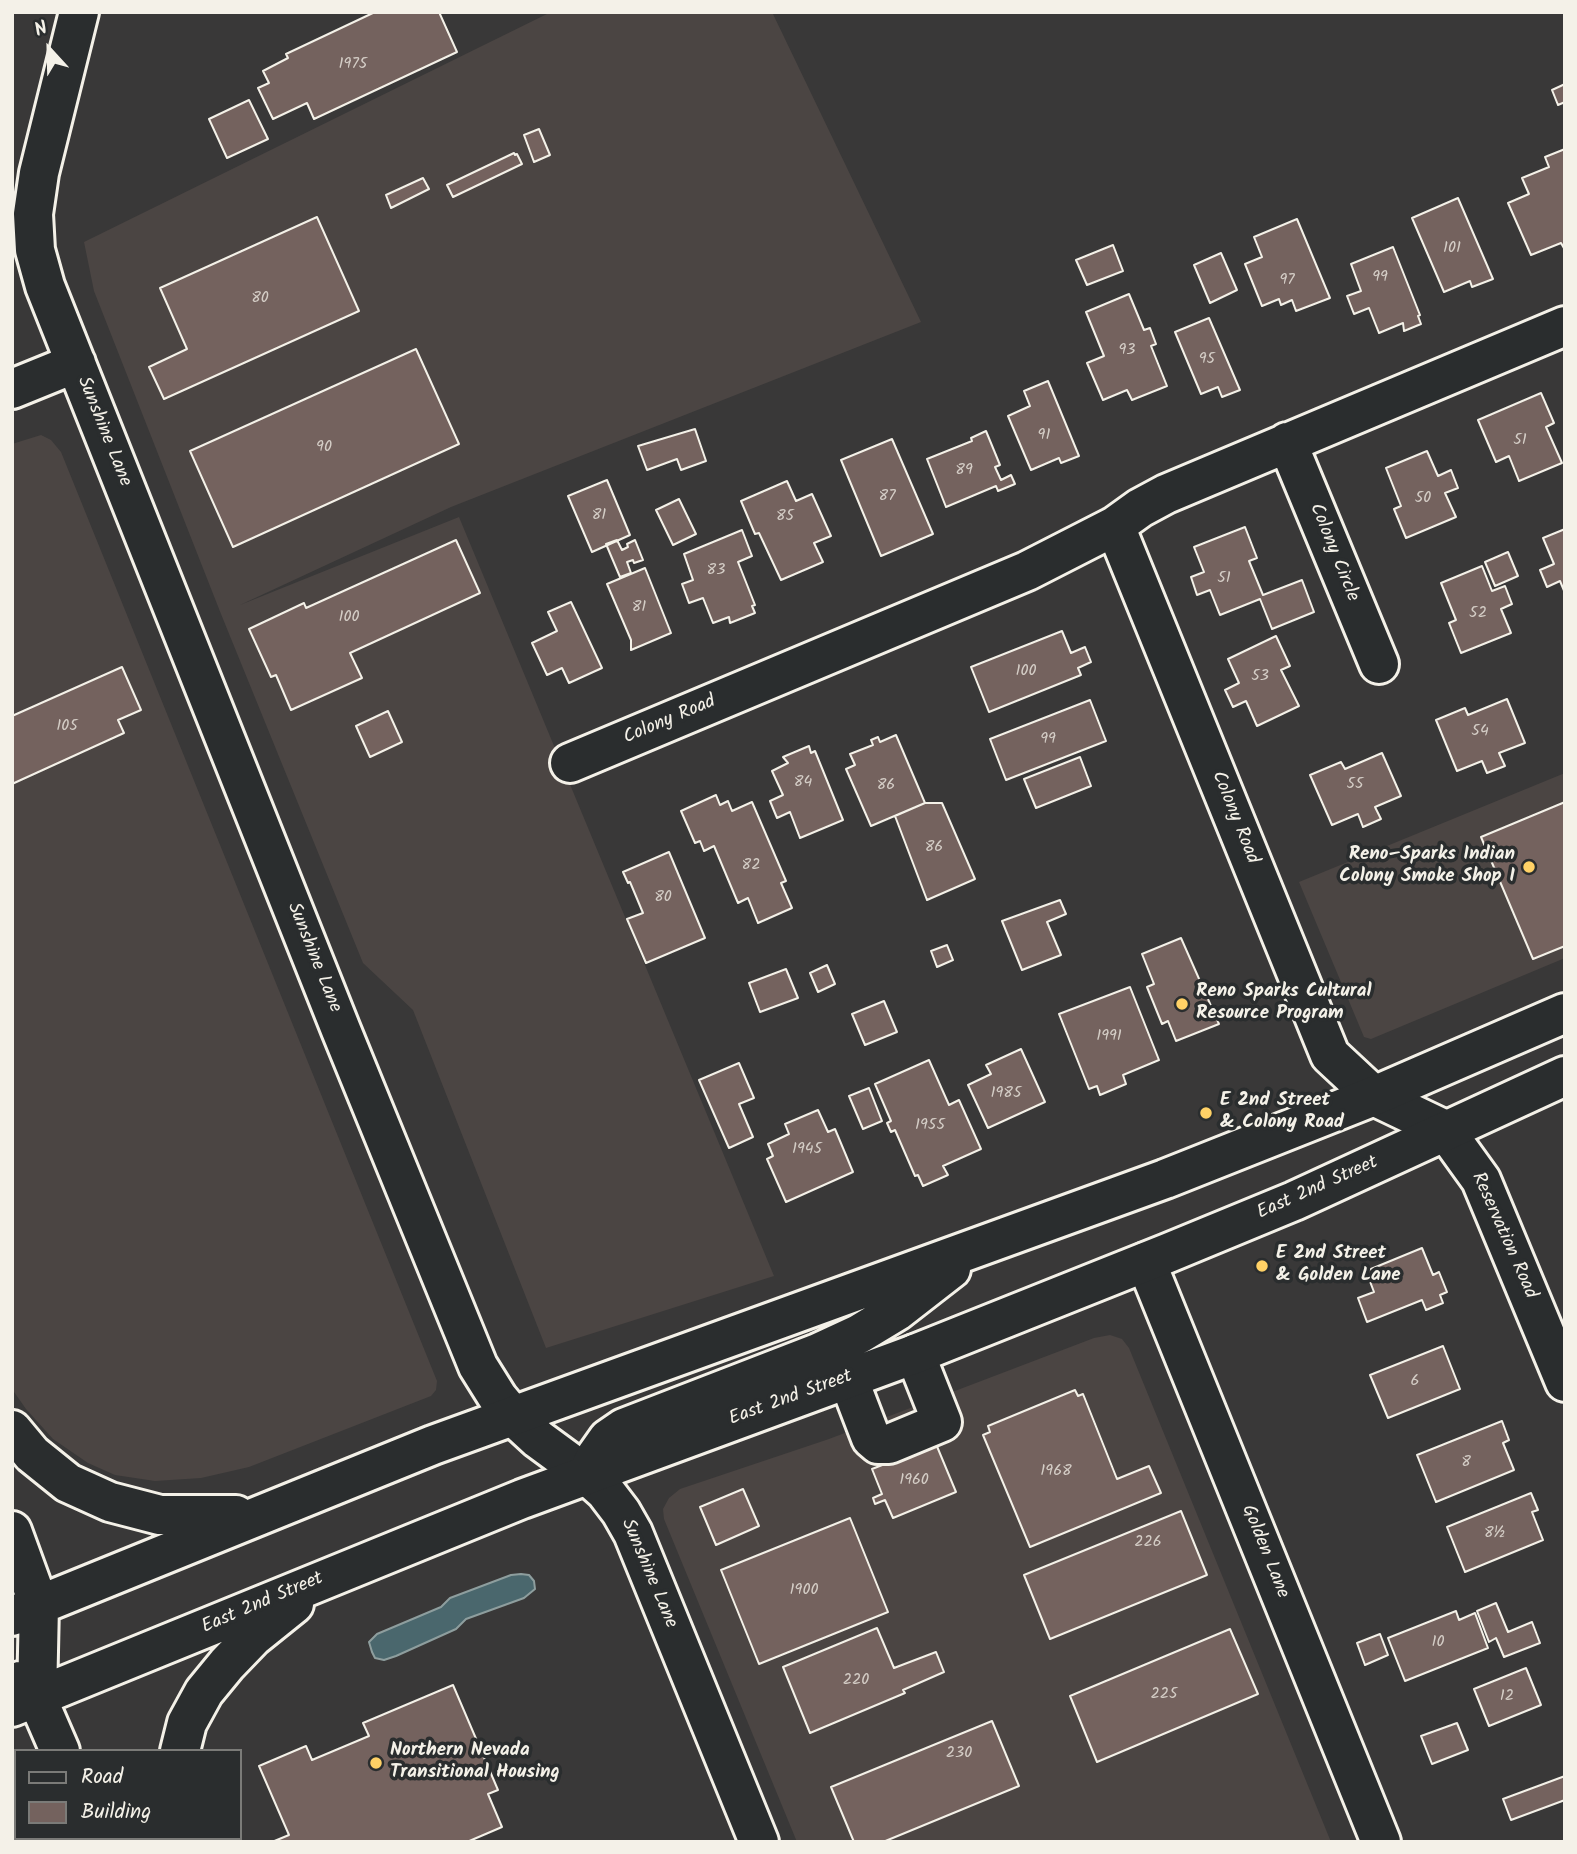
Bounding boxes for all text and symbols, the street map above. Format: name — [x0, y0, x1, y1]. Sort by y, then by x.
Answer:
text: N — [30, 13, 52, 46]
north arrow — [14, 14, 84, 84]
house number: 1975 — [339, 55, 367, 75]
house number: 101 — [1443, 239, 1461, 259]
house number: 99 — [1372, 268, 1388, 288]
house number: 97 — [1279, 271, 1295, 291]
house number: 80 — [251, 289, 269, 309]
house number: 93 — [1119, 341, 1135, 361]
house number: 95 — [1199, 350, 1215, 370]
street label: Sunshine Lane — [71, 374, 135, 490]
house number: 91 — [1038, 426, 1050, 446]
house number: 51 — [1513, 431, 1527, 451]
house number: 90 — [316, 438, 332, 458]
house number: 89 — [955, 461, 973, 481]
house number: 87 — [878, 487, 896, 507]
house number: 50 — [1415, 489, 1431, 509]
street label: Colony Circle — [1303, 501, 1363, 605]
house number: 81 — [592, 506, 606, 526]
house number: 85 — [776, 507, 794, 527]
house number: 83 — [707, 561, 725, 581]
house number: 51 — [1217, 569, 1231, 589]
house number: 81 — [632, 598, 646, 618]
house number: 52 — [1469, 604, 1487, 624]
house number: 100 — [338, 608, 360, 628]
house number: 100 — [1015, 662, 1037, 682]
house number: 53 — [1251, 667, 1269, 687]
street label: Colony Road — [620, 691, 720, 751]
house number: 105 — [56, 717, 78, 737]
house number: 54 — [1471, 722, 1489, 742]
house number: 99 — [1040, 730, 1056, 750]
street label: Colony Road — [1205, 768, 1263, 868]
house number: 84 — [794, 773, 812, 793]
house number: 55 — [1346, 775, 1364, 795]
house number: 86 — [877, 776, 895, 796]
house number: 86 — [925, 838, 943, 858]
place label: Reno–Sparks Indian Colony Smoke Shop I — [1339, 845, 1515, 889]
house number: 82 — [742, 856, 760, 876]
marker: Reno–Sparks Indian Colony Smoke Shop I — [1521, 859, 1537, 875]
house number: 80 — [654, 888, 672, 908]
street label: Sunshine Lane — [281, 900, 345, 1016]
place label: Reno Sparks Cultural Resource Program — [1196, 982, 1371, 1026]
marker: Reno Sparks Cultural Resource Program — [1174, 996, 1190, 1012]
house number: 1991 — [1096, 1027, 1122, 1047]
house number: 1985 — [990, 1084, 1022, 1104]
place label: E 2nd Street & Colony Road — [1220, 1091, 1344, 1135]
marker: E 2nd Street & Colony Road — [1198, 1105, 1214, 1121]
house number: 1955 — [915, 1116, 945, 1136]
house number: 1945 — [792, 1140, 822, 1160]
street label: East 2nd Street — [1254, 1152, 1382, 1226]
street label: Reservation Road — [1465, 1169, 1541, 1303]
place label: E 2nd Street & Golden Lane — [1276, 1244, 1401, 1288]
marker: E 2nd Street & Golden Lane — [1254, 1258, 1270, 1274]
street label: East 2nd Street — [726, 1366, 856, 1432]
house number: 6 — [1411, 1372, 1419, 1392]
house number: 8 — [1461, 1453, 1471, 1473]
house number: 1968 — [1040, 1462, 1072, 1482]
house number: 1960 — [899, 1471, 929, 1491]
street label: Golden Lane — [1235, 1502, 1293, 1602]
street label: Sunshine Lane — [615, 1516, 681, 1632]
house number: 8½ — [1484, 1524, 1506, 1544]
house number: 226 — [1134, 1533, 1162, 1553]
street label: East 2nd Street — [199, 1568, 327, 1640]
house number: 1900 — [790, 1581, 818, 1601]
house number: 10 — [1431, 1633, 1445, 1653]
house number: 220 — [843, 1671, 869, 1691]
house number: 225 — [1150, 1685, 1178, 1705]
house number: 12 — [1500, 1687, 1514, 1707]
place label: Northern Nevada Transitional Housing — [390, 1741, 560, 1785]
house number: 230 — [946, 1744, 972, 1764]
legend — [14, 1749, 242, 1840]
marker: Northern Nevada Transitional Housing — [368, 1755, 384, 1771]
text: Road — [81, 1761, 123, 1794]
text: Building — [81, 1796, 151, 1829]

